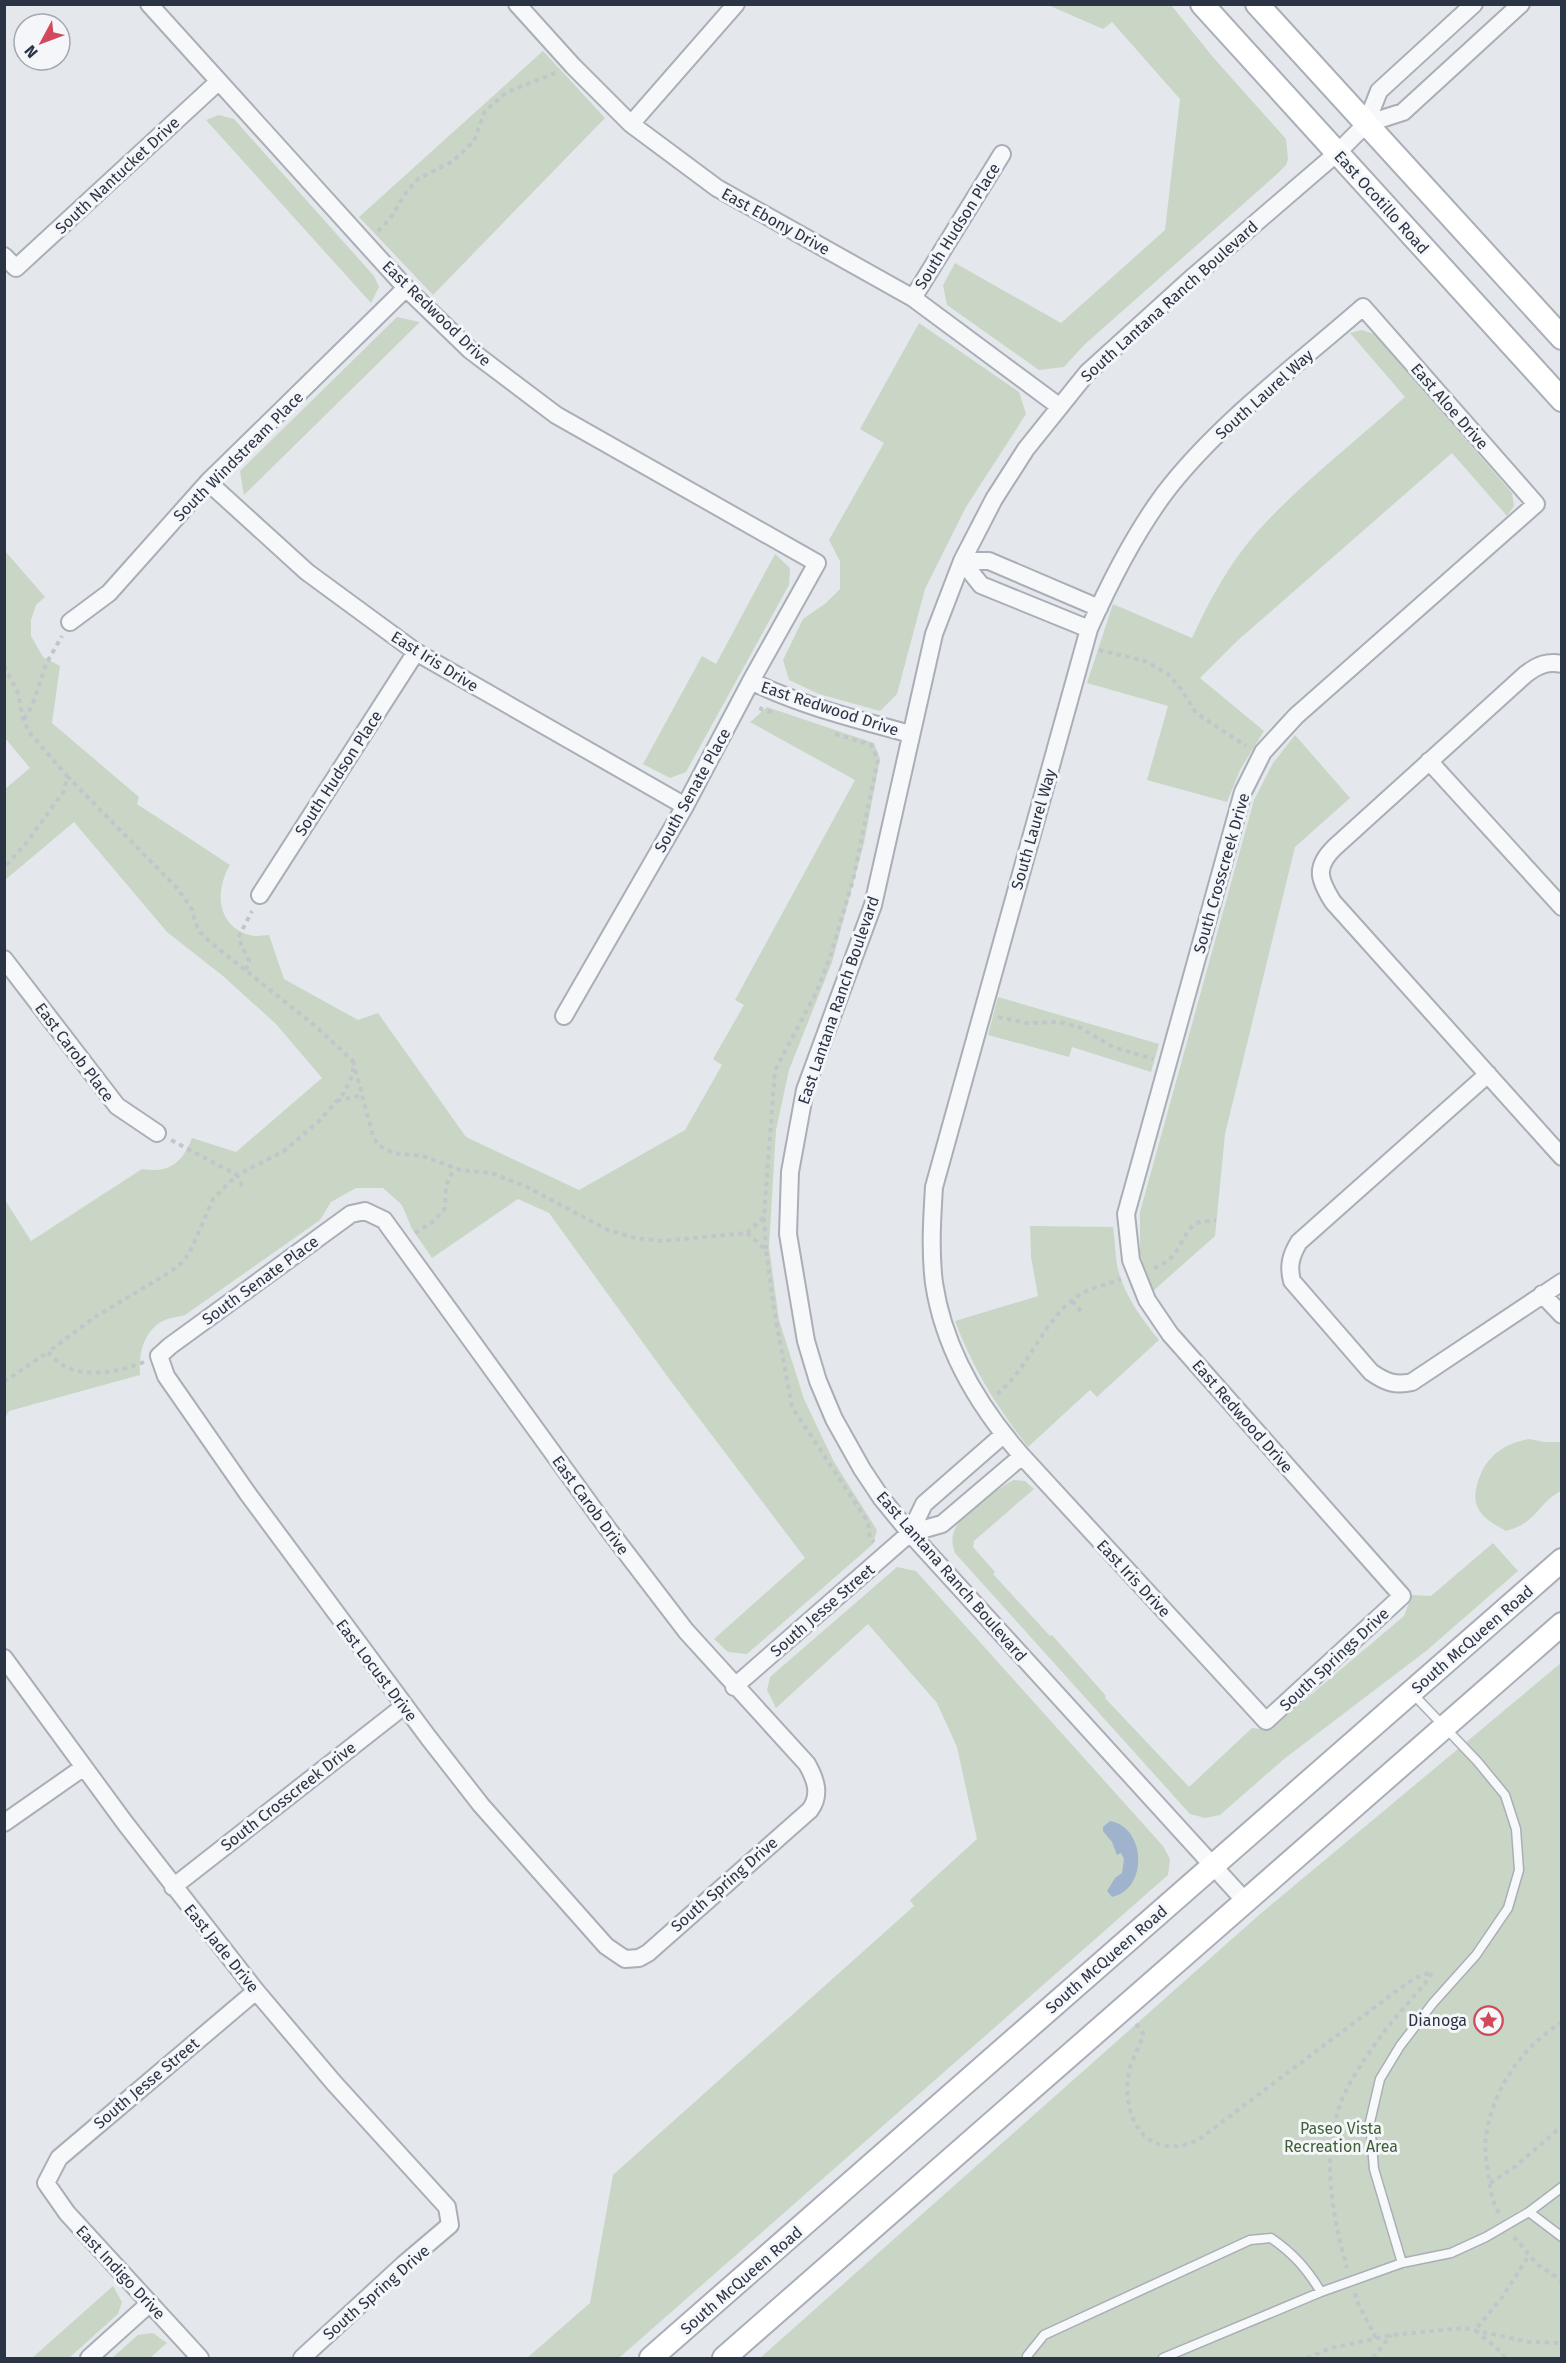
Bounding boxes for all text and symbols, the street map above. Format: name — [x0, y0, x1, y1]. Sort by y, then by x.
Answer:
north arrow — [12, 12, 72, 72]
text: N — [20, 41, 42, 62]
street label: South Nantucket Drive — [51, 113, 183, 238]
street label: East Ocotillo Road — [1330, 147, 1433, 258]
street label: South Hudson Place — [911, 160, 1004, 293]
street label: East Ebony Drive — [718, 184, 833, 259]
street label: South Lantana Ranch Boulevard — [1077, 217, 1262, 386]
street label: East Redwood Drive — [378, 257, 495, 370]
street label: South Laurel Way — [1212, 345, 1317, 443]
street label: East Aloe Drive — [1407, 359, 1492, 453]
street label: South Windstream Place — [169, 387, 307, 525]
street label: East Iris Drive — [388, 627, 482, 696]
street label: East Redwood Drive — [759, 677, 901, 740]
street label: South Hudson Place — [291, 707, 386, 839]
street label: South Senate Place — [650, 725, 735, 856]
street label: South Laurel Way — [1007, 766, 1060, 892]
street label: South Crosscreek Drive — [1189, 791, 1253, 956]
street label: East Lantana Ranch Boulevard — [794, 893, 883, 1107]
street label: East Carob Place — [31, 999, 118, 1106]
street label: South Senate Place — [198, 1232, 322, 1329]
street label: East Redwood Drive — [1188, 1356, 1297, 1477]
street label: East Carob Drive — [548, 1452, 633, 1559]
street label: East Lantana Ranch Boulevard — [873, 1487, 1031, 1665]
street label: East Iris Drive — [1093, 1536, 1174, 1621]
street label: South Jesse Street — [766, 1560, 878, 1661]
street label: South McQueen Road — [1408, 1581, 1537, 1697]
street label: South Springs Drive — [1276, 1604, 1393, 1715]
street label: East Locust Drive — [332, 1615, 421, 1725]
street label: South Crosscreek Drive — [217, 1738, 360, 1855]
street label: South Spring Drive — [667, 1833, 782, 1936]
street label: East Jade Drive — [180, 1900, 263, 1996]
street label: South McQueen Road — [1042, 1901, 1171, 2017]
place icon: Dianoga — [1472, 2004, 1504, 2036]
place label: Dianoga — [1408, 2011, 1467, 2030]
street label: South Jesse Street — [90, 2034, 203, 2133]
park label: Paseo Vista Recreation Area — [1284, 2119, 1398, 2156]
street label: East Indigo Drive — [72, 2221, 169, 2323]
street label: South McQueen Road — [677, 2222, 806, 2338]
street label: South Spring Drive — [319, 2241, 434, 2344]

